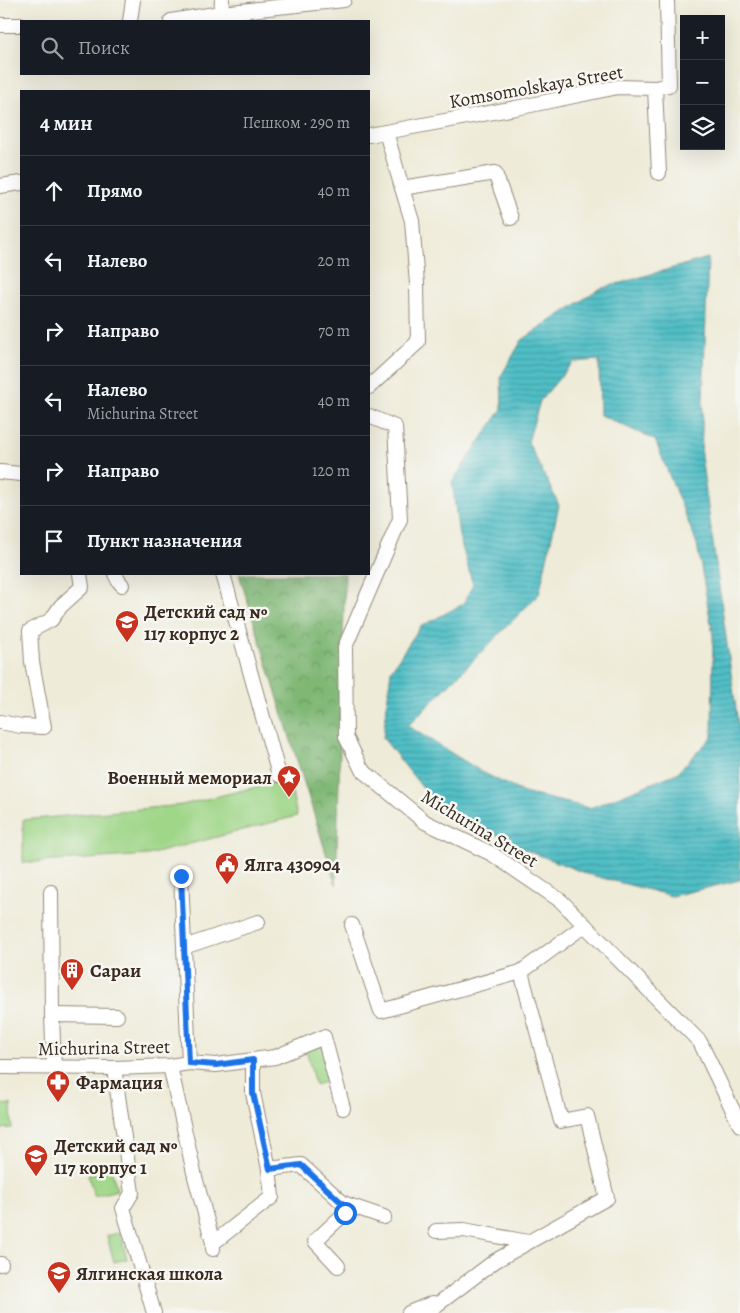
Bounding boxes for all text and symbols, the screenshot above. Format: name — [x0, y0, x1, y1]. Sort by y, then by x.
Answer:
map controls — [680, 15, 725, 150]
button: + — [680, 15, 725, 60]
search box — [20, 20, 370, 75]
icon: search — [38, 34, 66, 62]
text: Поиск — [78, 35, 130, 61]
street label: Komsomolskaya Street — [447, 59, 625, 115]
button: − — [680, 60, 725, 105]
button: layers — [680, 105, 725, 150]
text: 4 мин — [40, 109, 93, 137]
text: Пешком · 290 m — [242, 112, 350, 134]
icon: ahead — [40, 177, 68, 205]
text: Прямо — [87, 178, 142, 204]
text: 40 m — [318, 180, 350, 202]
icon: left — [40, 247, 68, 275]
text: Налево — [87, 248, 147, 274]
text: 20 m — [317, 250, 350, 272]
icon: right — [40, 317, 68, 345]
text: Направо — [87, 318, 159, 344]
text: 70 m — [318, 320, 350, 342]
text: Налево — [87, 377, 147, 403]
icon: left — [40, 387, 68, 415]
text: 40 m — [318, 390, 350, 412]
text: Michurina Street — [87, 403, 198, 425]
icon: right — [40, 457, 68, 485]
text: Направо — [87, 458, 159, 484]
text: 120 m — [312, 460, 350, 482]
icon: arrive — [40, 527, 68, 555]
text: Пункт назначения — [87, 528, 242, 554]
place label: Детский сад № 117 корпус 2 — [144, 599, 268, 647]
school or university icon: Детский сад № 117 корпус 2 — [114, 609, 140, 643]
place icon: Военный мемориал — [276, 764, 302, 798]
place label: Военный мемориал — [107, 765, 272, 791]
street label: Michurina Street — [416, 784, 543, 874]
public building icon: Ялга 430904 — [214, 851, 240, 885]
place label: Ялга 430904 — [244, 852, 340, 878]
route end — [170, 865, 193, 888]
building icon: Сараи — [59, 957, 85, 991]
place label: Сараи — [90, 958, 141, 984]
street label: Michurina Street — [38, 1034, 170, 1062]
pharmacy icon: Фармация — [45, 1069, 71, 1103]
place label: Фармация — [76, 1070, 163, 1096]
place label: Детский сад № 117 корпус 1 — [54, 1133, 178, 1181]
school or university icon: Детский сад № 117 корпус 1 — [23, 1143, 49, 1177]
route start — [334, 1202, 357, 1225]
school or university icon: Ялгинская школа — [46, 1260, 72, 1294]
place label: Ялгинская школа — [76, 1261, 224, 1287]

